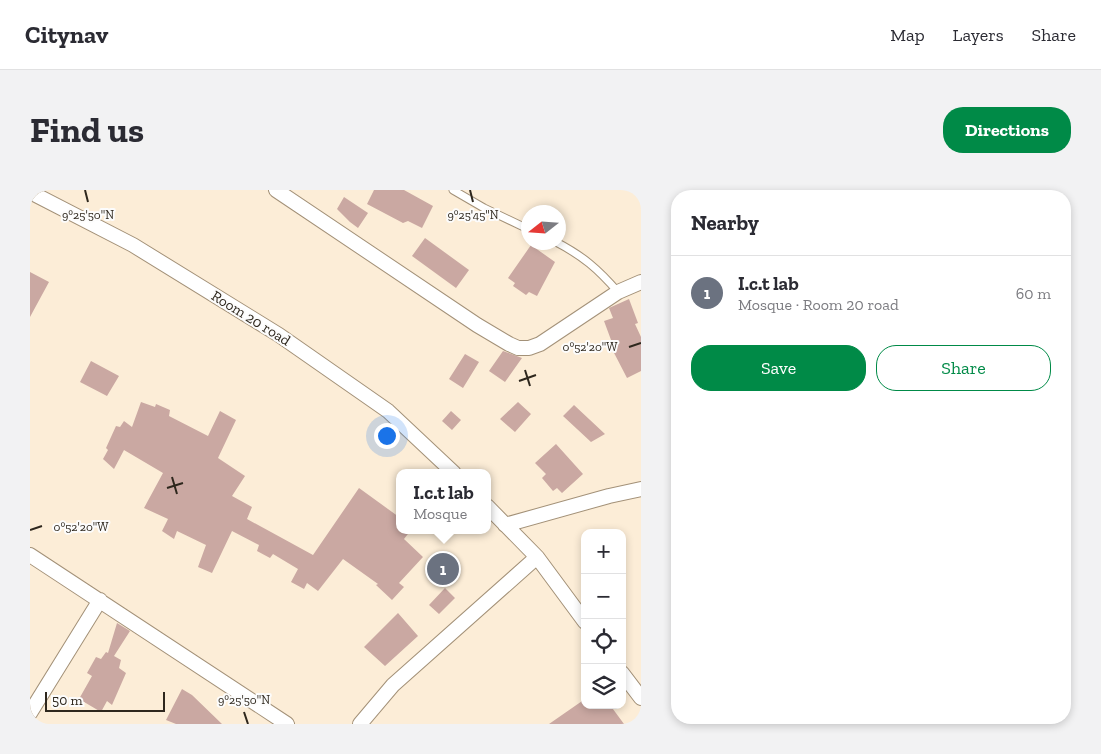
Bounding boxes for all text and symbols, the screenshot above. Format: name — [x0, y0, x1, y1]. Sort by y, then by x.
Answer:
text: Citynav — [25, 20, 108, 49]
text: Map — [890, 24, 925, 46]
text: Layers — [953, 24, 1004, 46]
text: Share — [1032, 24, 1076, 46]
button: Directions — [943, 107, 1071, 153]
text: Find us — [30, 109, 144, 151]
north arrow — [521, 205, 566, 250]
text: 9°25'50"N — [62, 208, 114, 222]
text: 9°25'45"N — [447, 208, 499, 222]
text: Nearby — [691, 210, 759, 235]
text: I.c.t lab — [738, 272, 799, 295]
text: 1 — [704, 284, 710, 303]
text: 60 m — [1016, 284, 1051, 303]
street label: Room 20 road — [208, 287, 295, 350]
text: Mosque · Room 20 road — [738, 295, 899, 314]
text: 0°52'20"W — [562, 340, 618, 354]
button: Save — [691, 345, 866, 391]
button: Share — [876, 345, 1051, 391]
your location — [374, 423, 400, 449]
popup — [396, 469, 491, 534]
text: I.c.t lab — [413, 481, 474, 504]
text: Mosque — [413, 504, 467, 523]
text: 0°52'20"W — [53, 520, 109, 534]
map controls — [581, 529, 626, 709]
button: + — [581, 529, 626, 574]
pin: 1 — [427, 550, 459, 588]
button: − — [581, 574, 626, 619]
button: locate — [581, 619, 626, 664]
button: layers — [581, 664, 626, 709]
scale bar — [45, 689, 165, 712]
text: 50 m — [52, 692, 83, 709]
text: 9°25'50"N — [218, 693, 270, 707]

